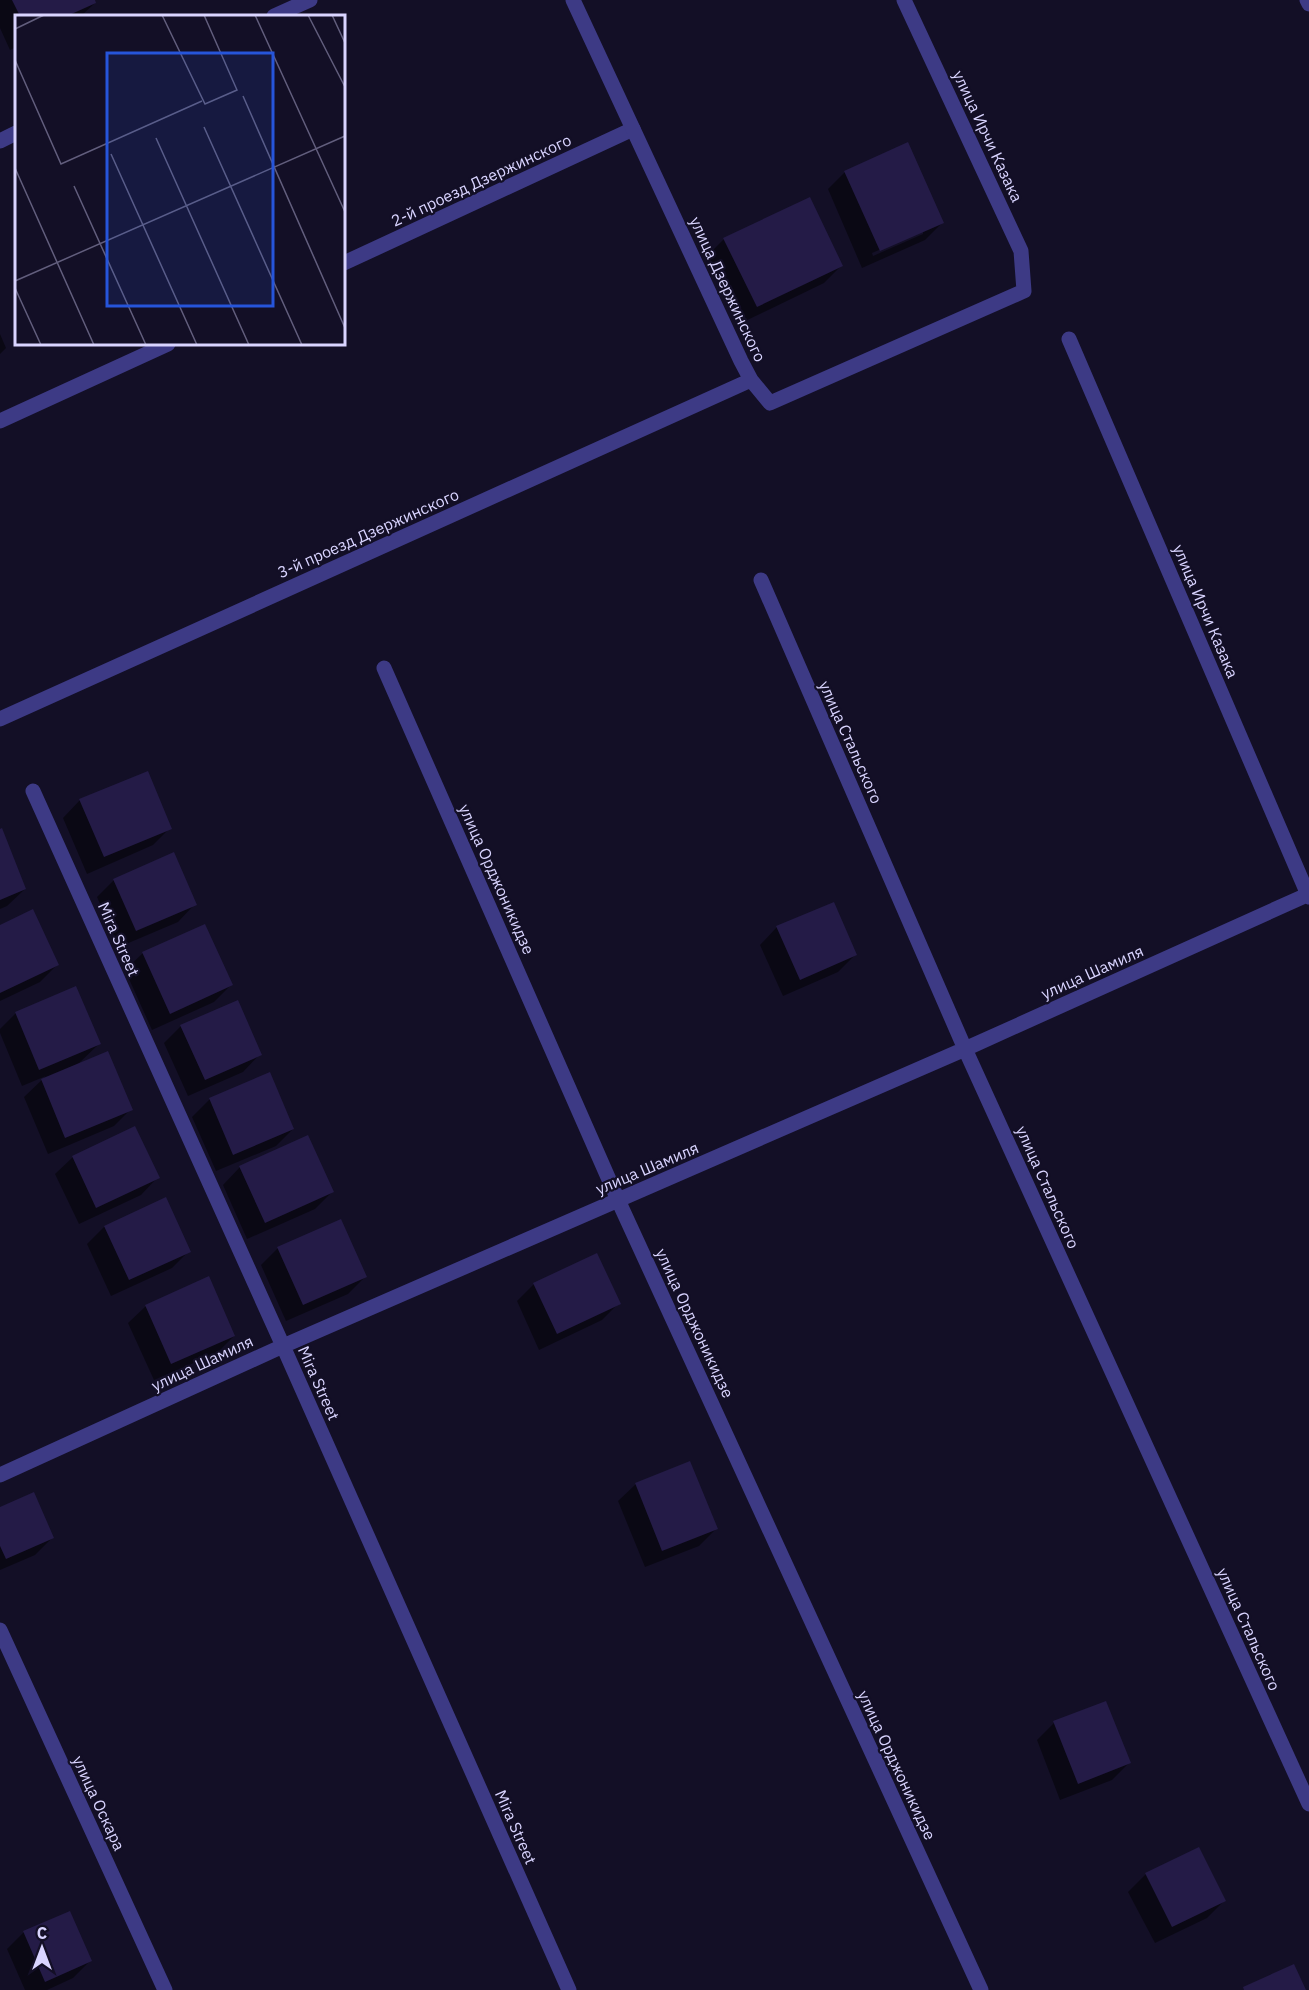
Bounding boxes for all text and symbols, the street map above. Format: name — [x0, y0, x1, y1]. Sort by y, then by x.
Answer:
inset map — [15, 15, 345, 345]
street label: улица Ирчи Казака — [949, 67, 1028, 206]
street label: 2-й проезд Дзержинского — [388, 129, 574, 231]
street label: улица Дзержинского — [686, 213, 770, 365]
street label: 3-й проезд Дзержинского — [274, 484, 462, 582]
street label: улица Ирчи Казака — [1169, 541, 1243, 681]
street label: улица Стальского — [815, 677, 887, 807]
street label: улица Орджоникидзе — [455, 801, 539, 958]
street label: Mira Street — [94, 899, 144, 979]
street label: улица Шамиля — [1038, 940, 1146, 1004]
street label: улица Стальского — [1012, 1122, 1084, 1252]
street label: улица Шамиля — [592, 1137, 702, 1199]
street label: улица Орджоникидзе — [652, 1245, 739, 1401]
street label: улица Шамиля — [148, 1331, 256, 1395]
street label: Mira Street — [294, 1343, 344, 1423]
street label: улица Стальского — [1213, 1564, 1285, 1694]
street label: улица Орджоникидзе — [854, 1687, 941, 1843]
street label: улица Оскара — [68, 1752, 130, 1854]
street label: Mira Street — [491, 1787, 541, 1867]
north arrow — [12, 1918, 72, 1978]
text: С — [37, 1923, 47, 1943]

